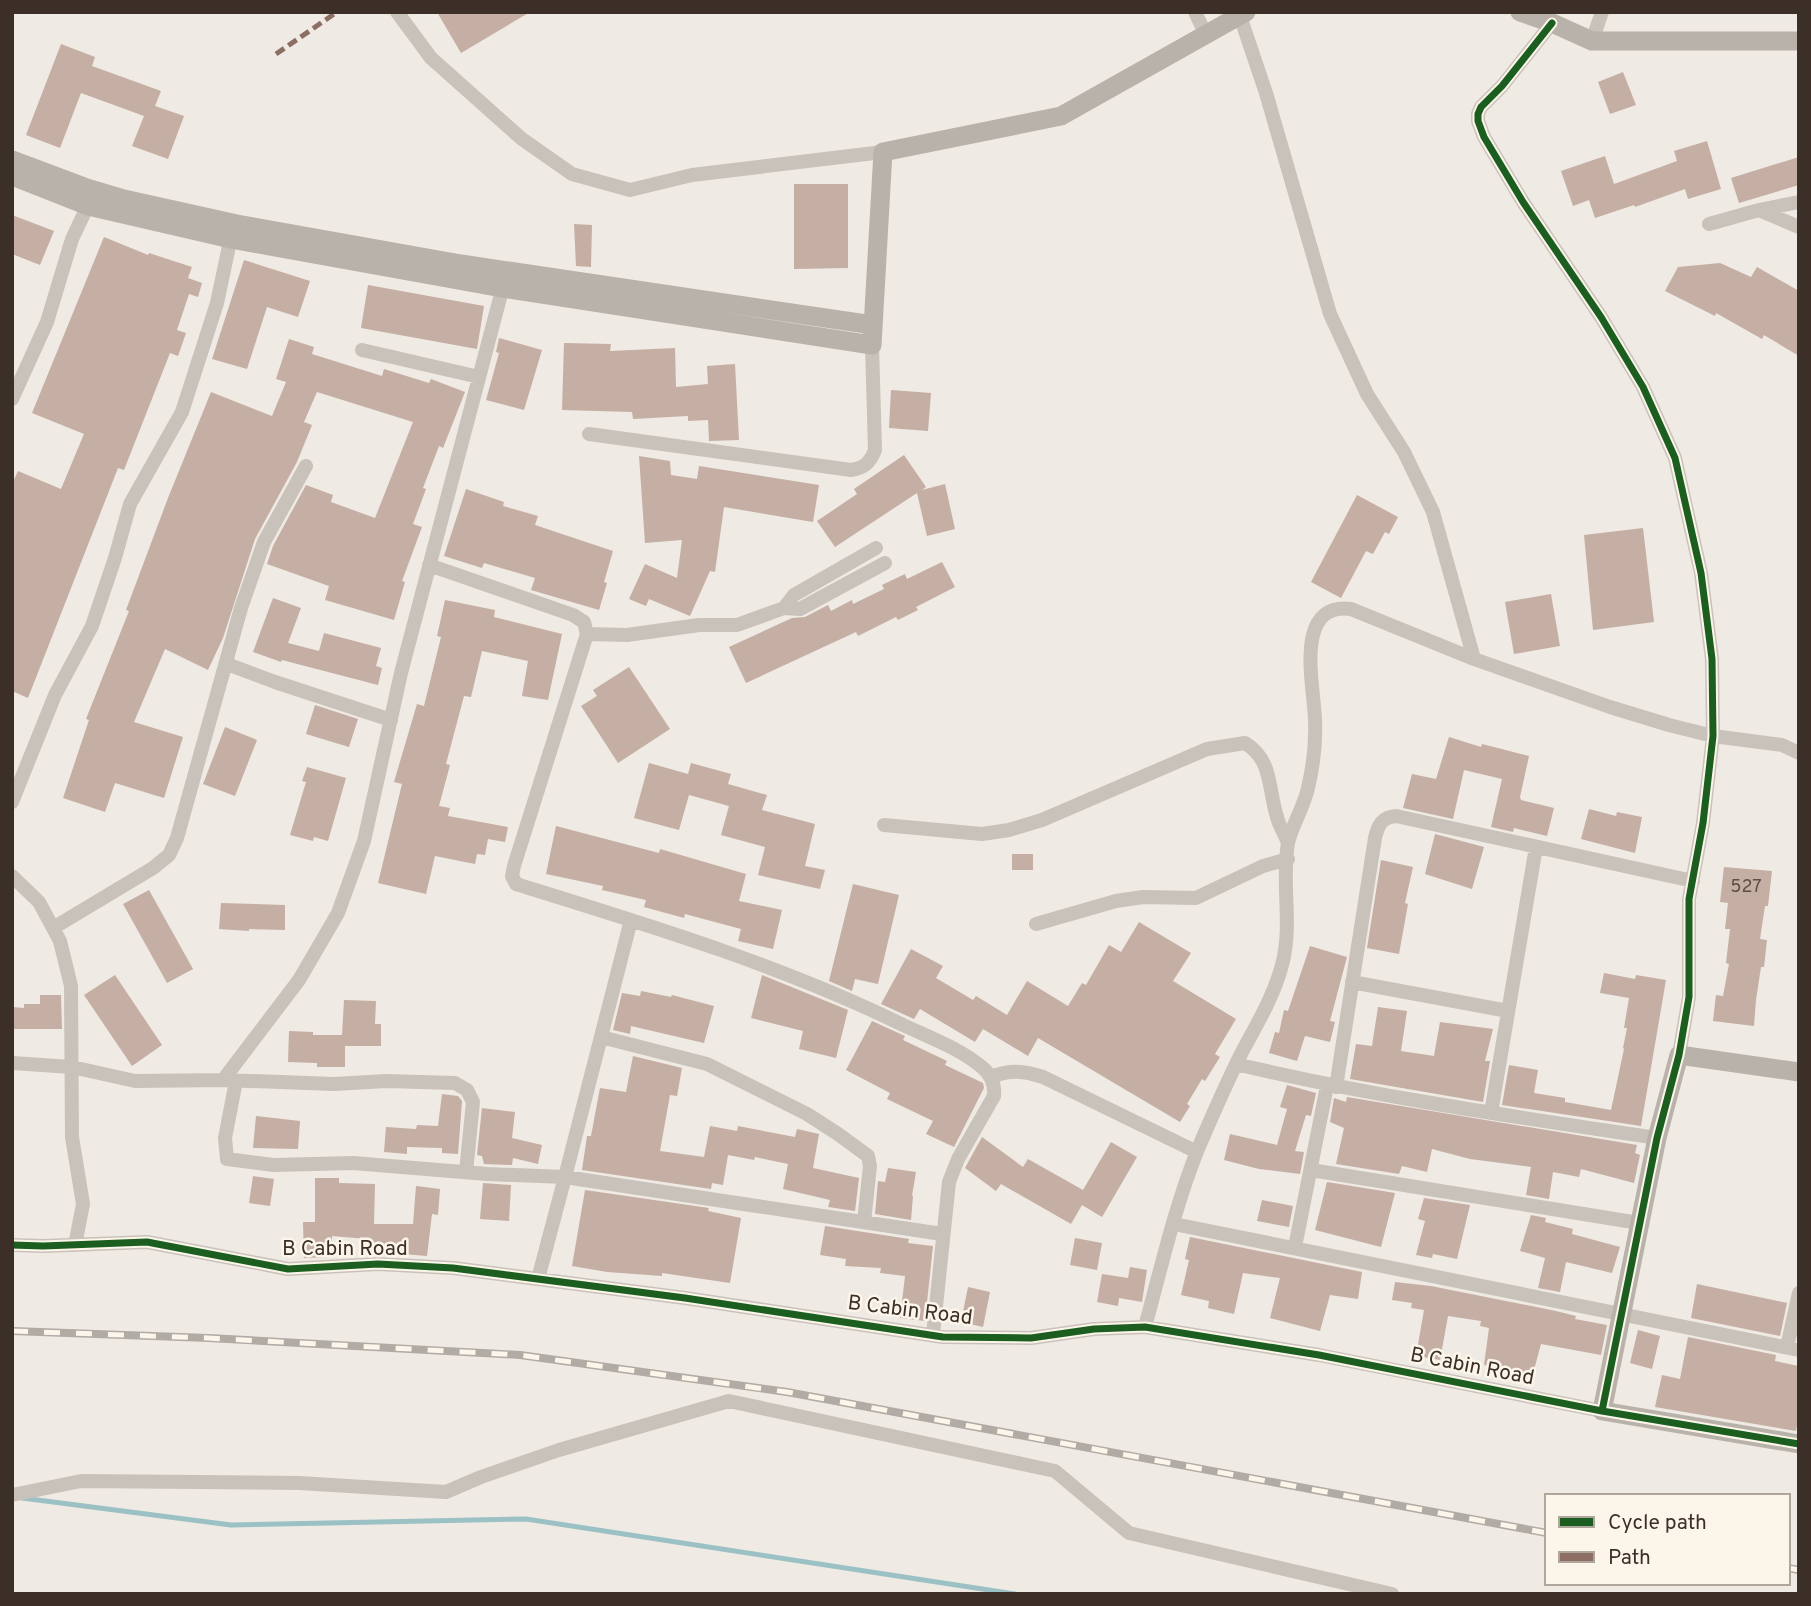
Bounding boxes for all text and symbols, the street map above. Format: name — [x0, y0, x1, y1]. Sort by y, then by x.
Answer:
house number: 527 — [1730, 876, 1762, 899]
street label: B Cabin Road — [282, 1236, 408, 1263]
street label: B Cabin Road — [846, 1290, 974, 1332]
street label: B Cabin Road — [1408, 1342, 1536, 1392]
legend — [1545, 1494, 1790, 1585]
text: Cycle path — [1608, 1510, 1707, 1537]
text: Path — [1608, 1545, 1651, 1572]

